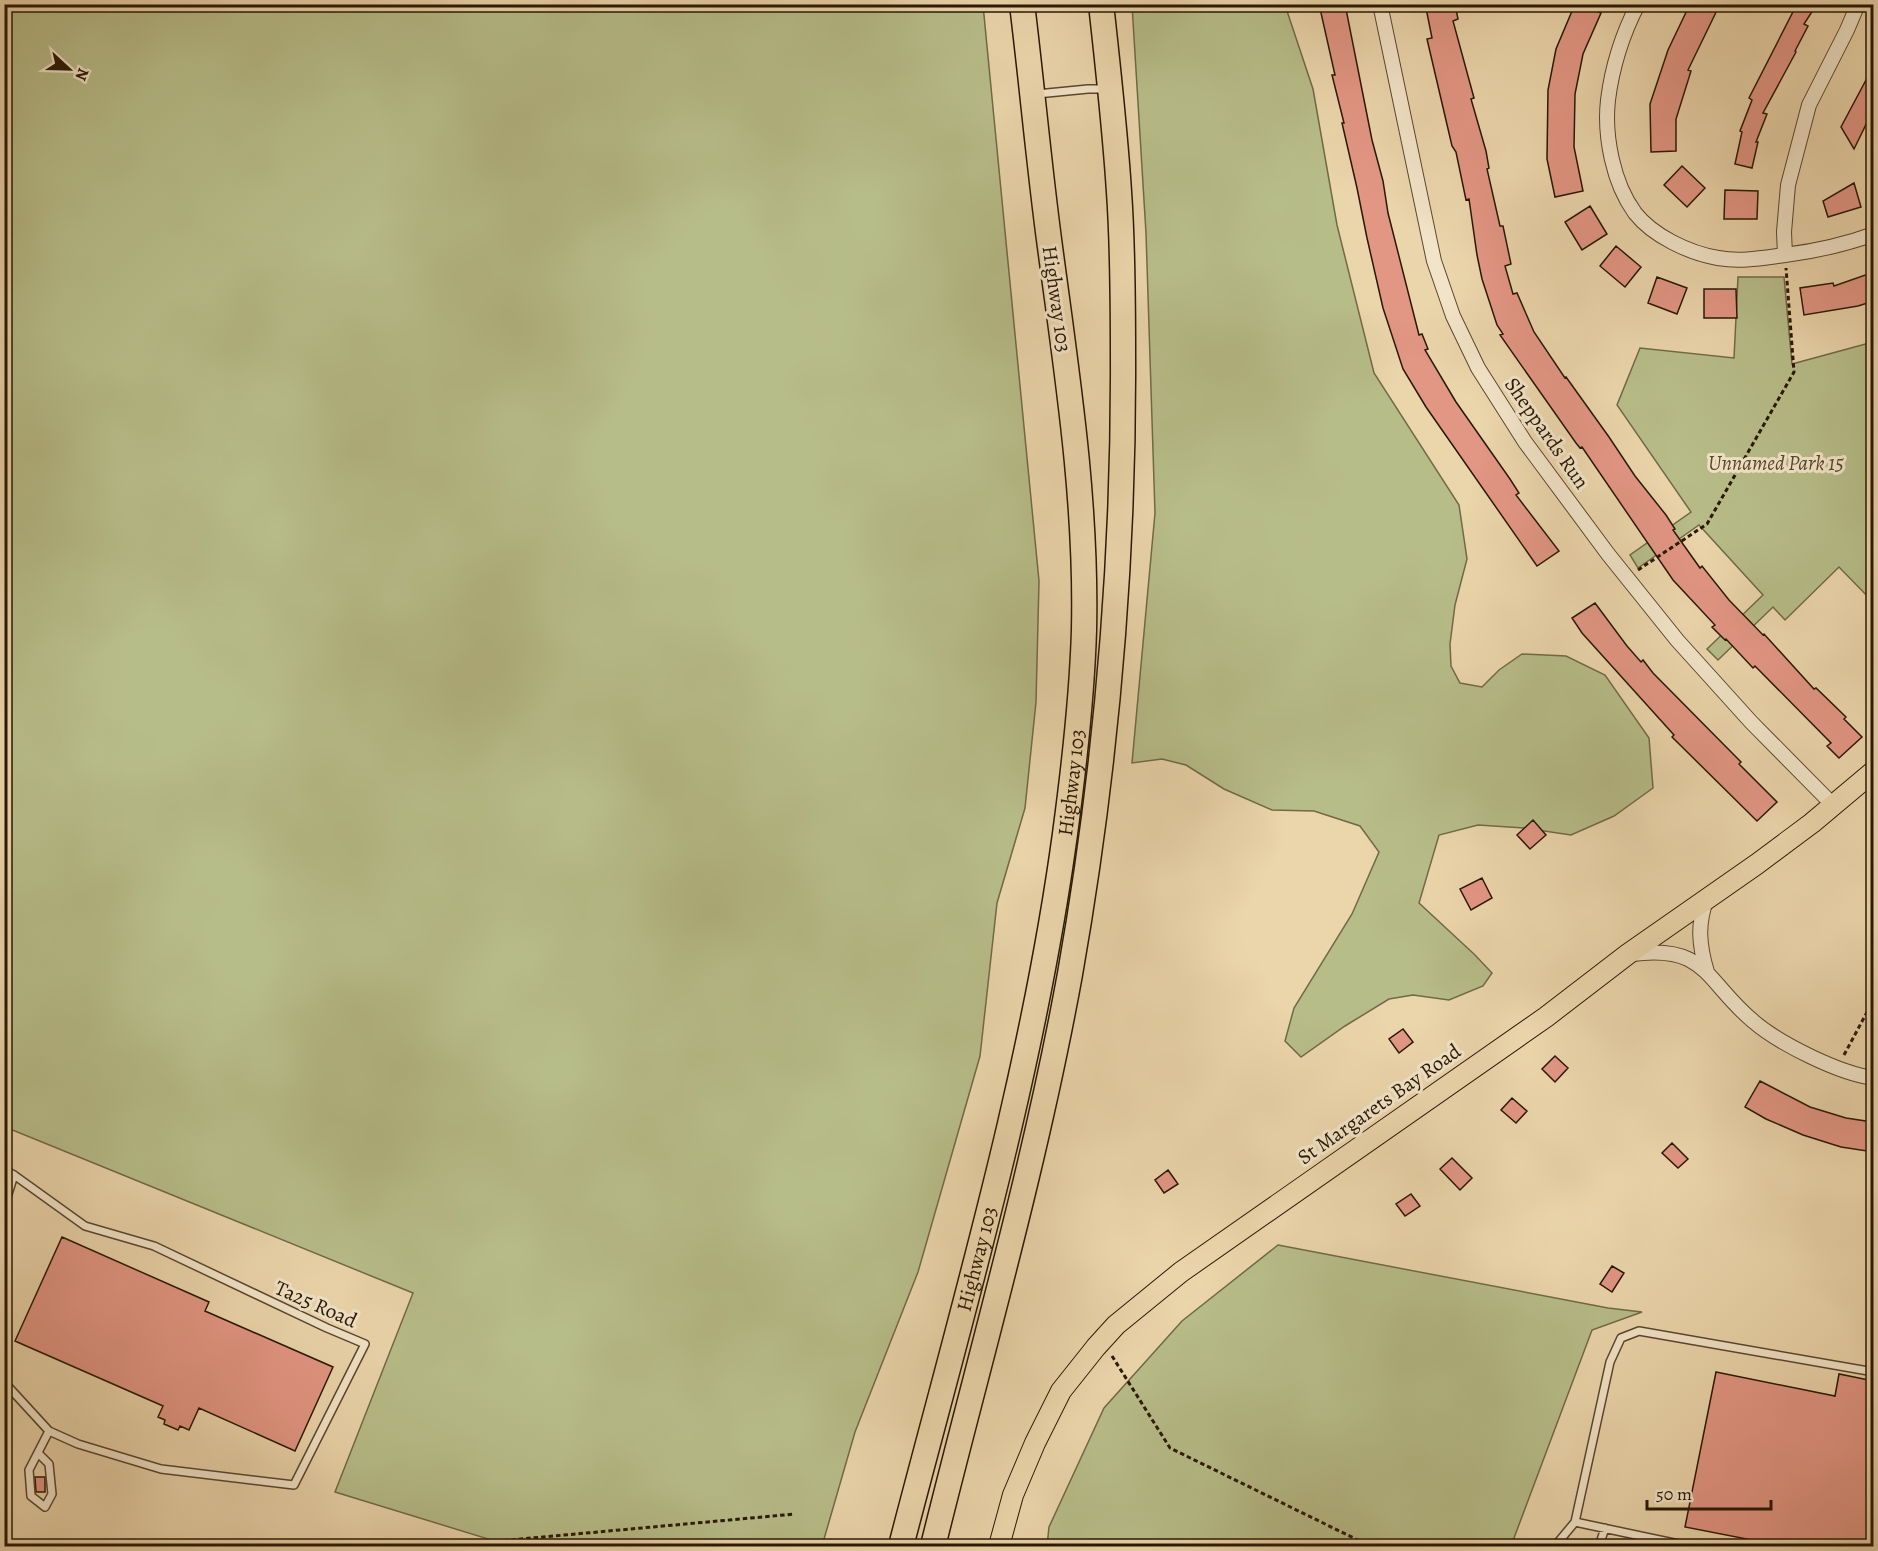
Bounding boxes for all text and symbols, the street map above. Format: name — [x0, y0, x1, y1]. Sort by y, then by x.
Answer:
north arrow — [39, 39, 99, 99]
text: N — [69, 65, 94, 84]
street label: Highway 103 — [1036, 244, 1078, 354]
street label: Sheppards Run — [1498, 372, 1596, 494]
park label: Unnamed Park 15 — [1708, 449, 1844, 477]
street label: Highway 103 — [1051, 728, 1091, 838]
street label: St Margarets Bay Road — [1292, 1037, 1467, 1171]
street label: Highway 103 — [950, 1203, 1004, 1314]
street label: Ta25 Road — [271, 1273, 362, 1335]
scale bar — [1647, 1473, 1772, 1511]
text: 50 m — [1656, 1482, 1692, 1506]

